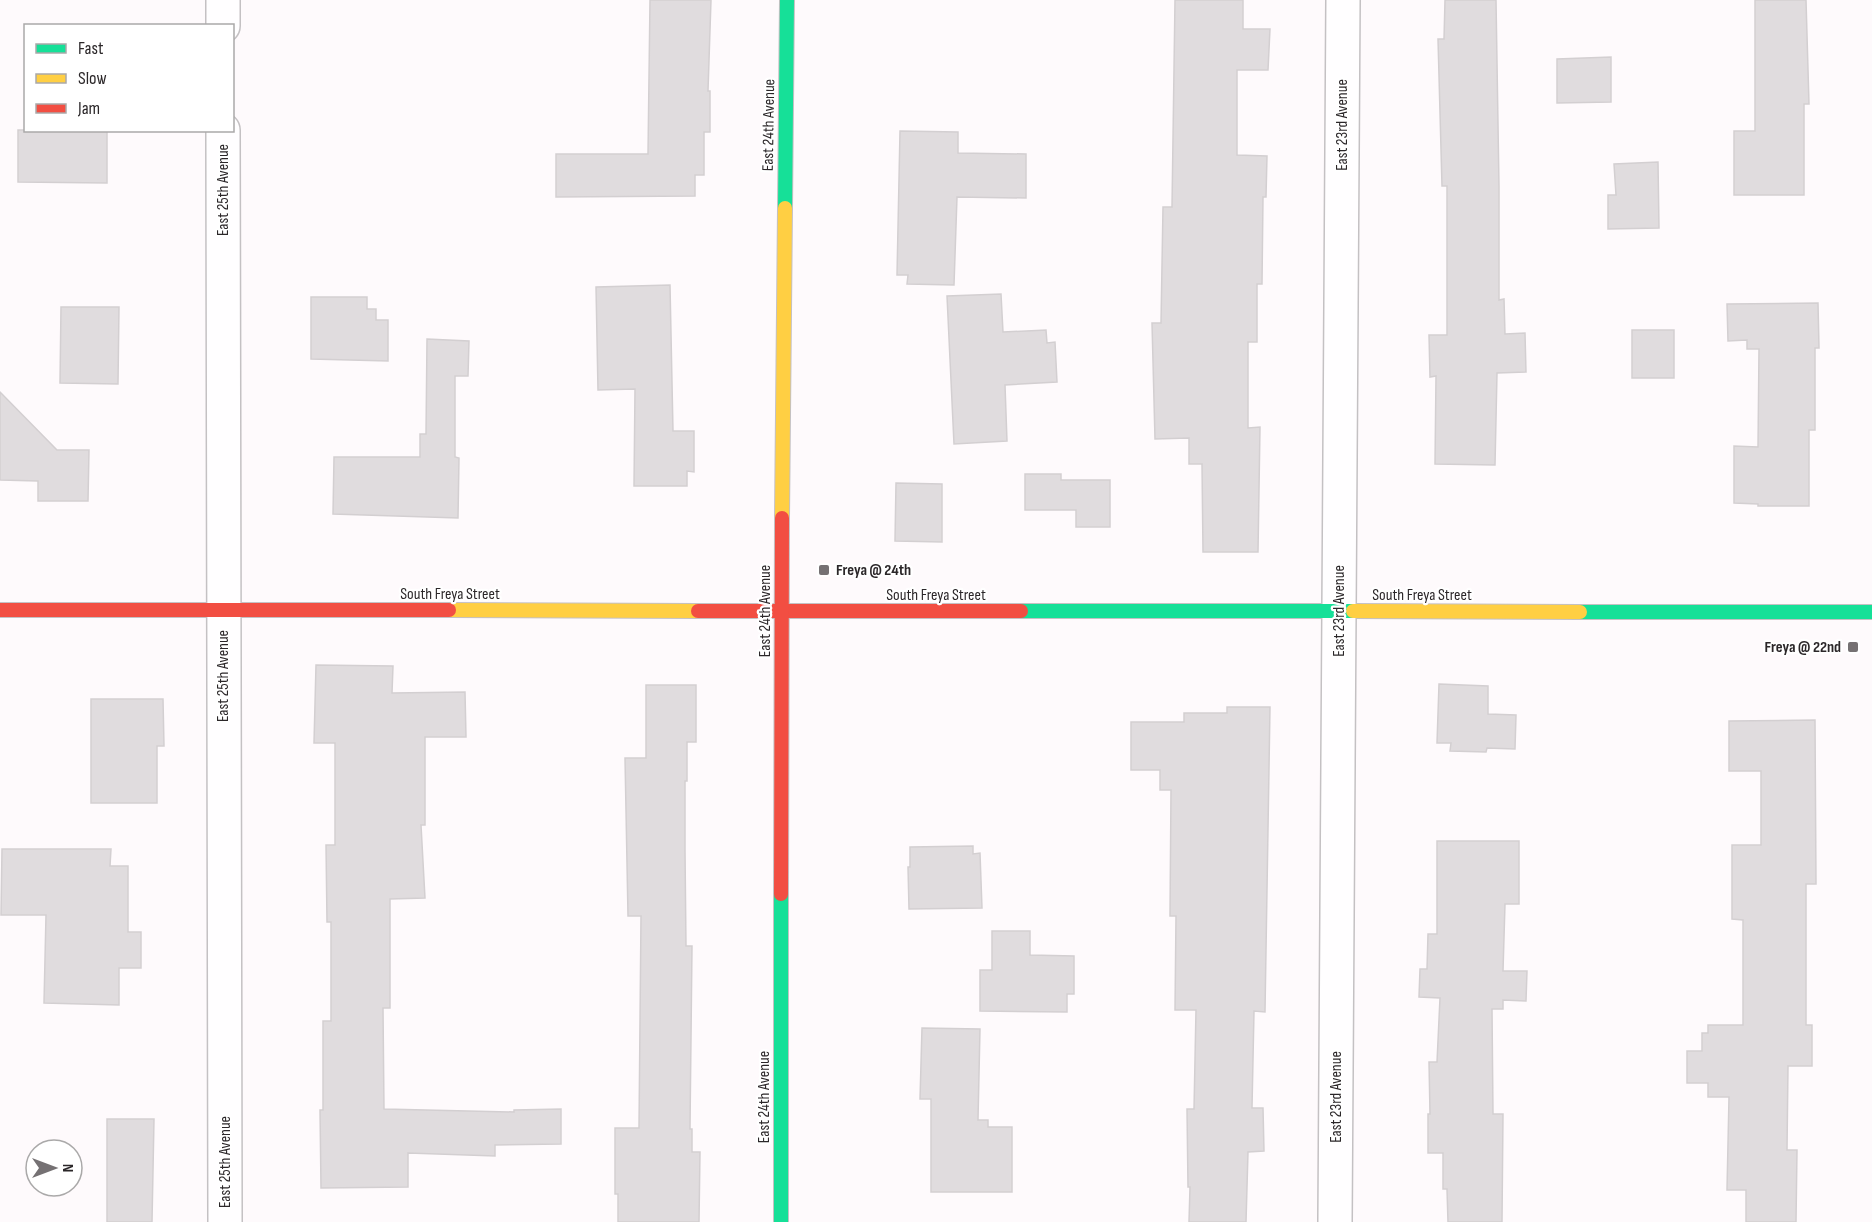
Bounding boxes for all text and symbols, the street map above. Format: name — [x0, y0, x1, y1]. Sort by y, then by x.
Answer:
legend — [24, 24, 234, 132]
text: Fast — [78, 38, 104, 59]
text: Slow — [78, 68, 107, 89]
street label: East 24th Avenue — [759, 79, 779, 171]
street label: East 23rd Avenue — [1333, 79, 1352, 171]
text: Jam — [77, 98, 100, 119]
street label: East 25th Avenue — [214, 144, 233, 236]
place label: Freya @ 24th — [836, 561, 911, 580]
marker: Freya @ 24th — [817, 563, 831, 577]
street label: East 24th Avenue — [756, 565, 775, 657]
street label: East 23rd Avenue — [1330, 565, 1349, 657]
street label: South Freya Street — [400, 585, 500, 604]
street label: South Freya Street — [886, 586, 986, 605]
street label: South Freya Street — [1372, 586, 1472, 605]
street label: East 25th Avenue — [214, 630, 233, 722]
place label: Freya @ 22nd — [1765, 638, 1841, 657]
marker: Freya @ 22nd — [1846, 640, 1860, 654]
street label: East 24th Avenue — [755, 1051, 774, 1143]
street label: East 23rd Avenue — [1327, 1051, 1346, 1143]
street label: East 25th Avenue — [216, 1116, 235, 1208]
north arrow — [24, 1138, 84, 1198]
text: N — [58, 1164, 77, 1172]

